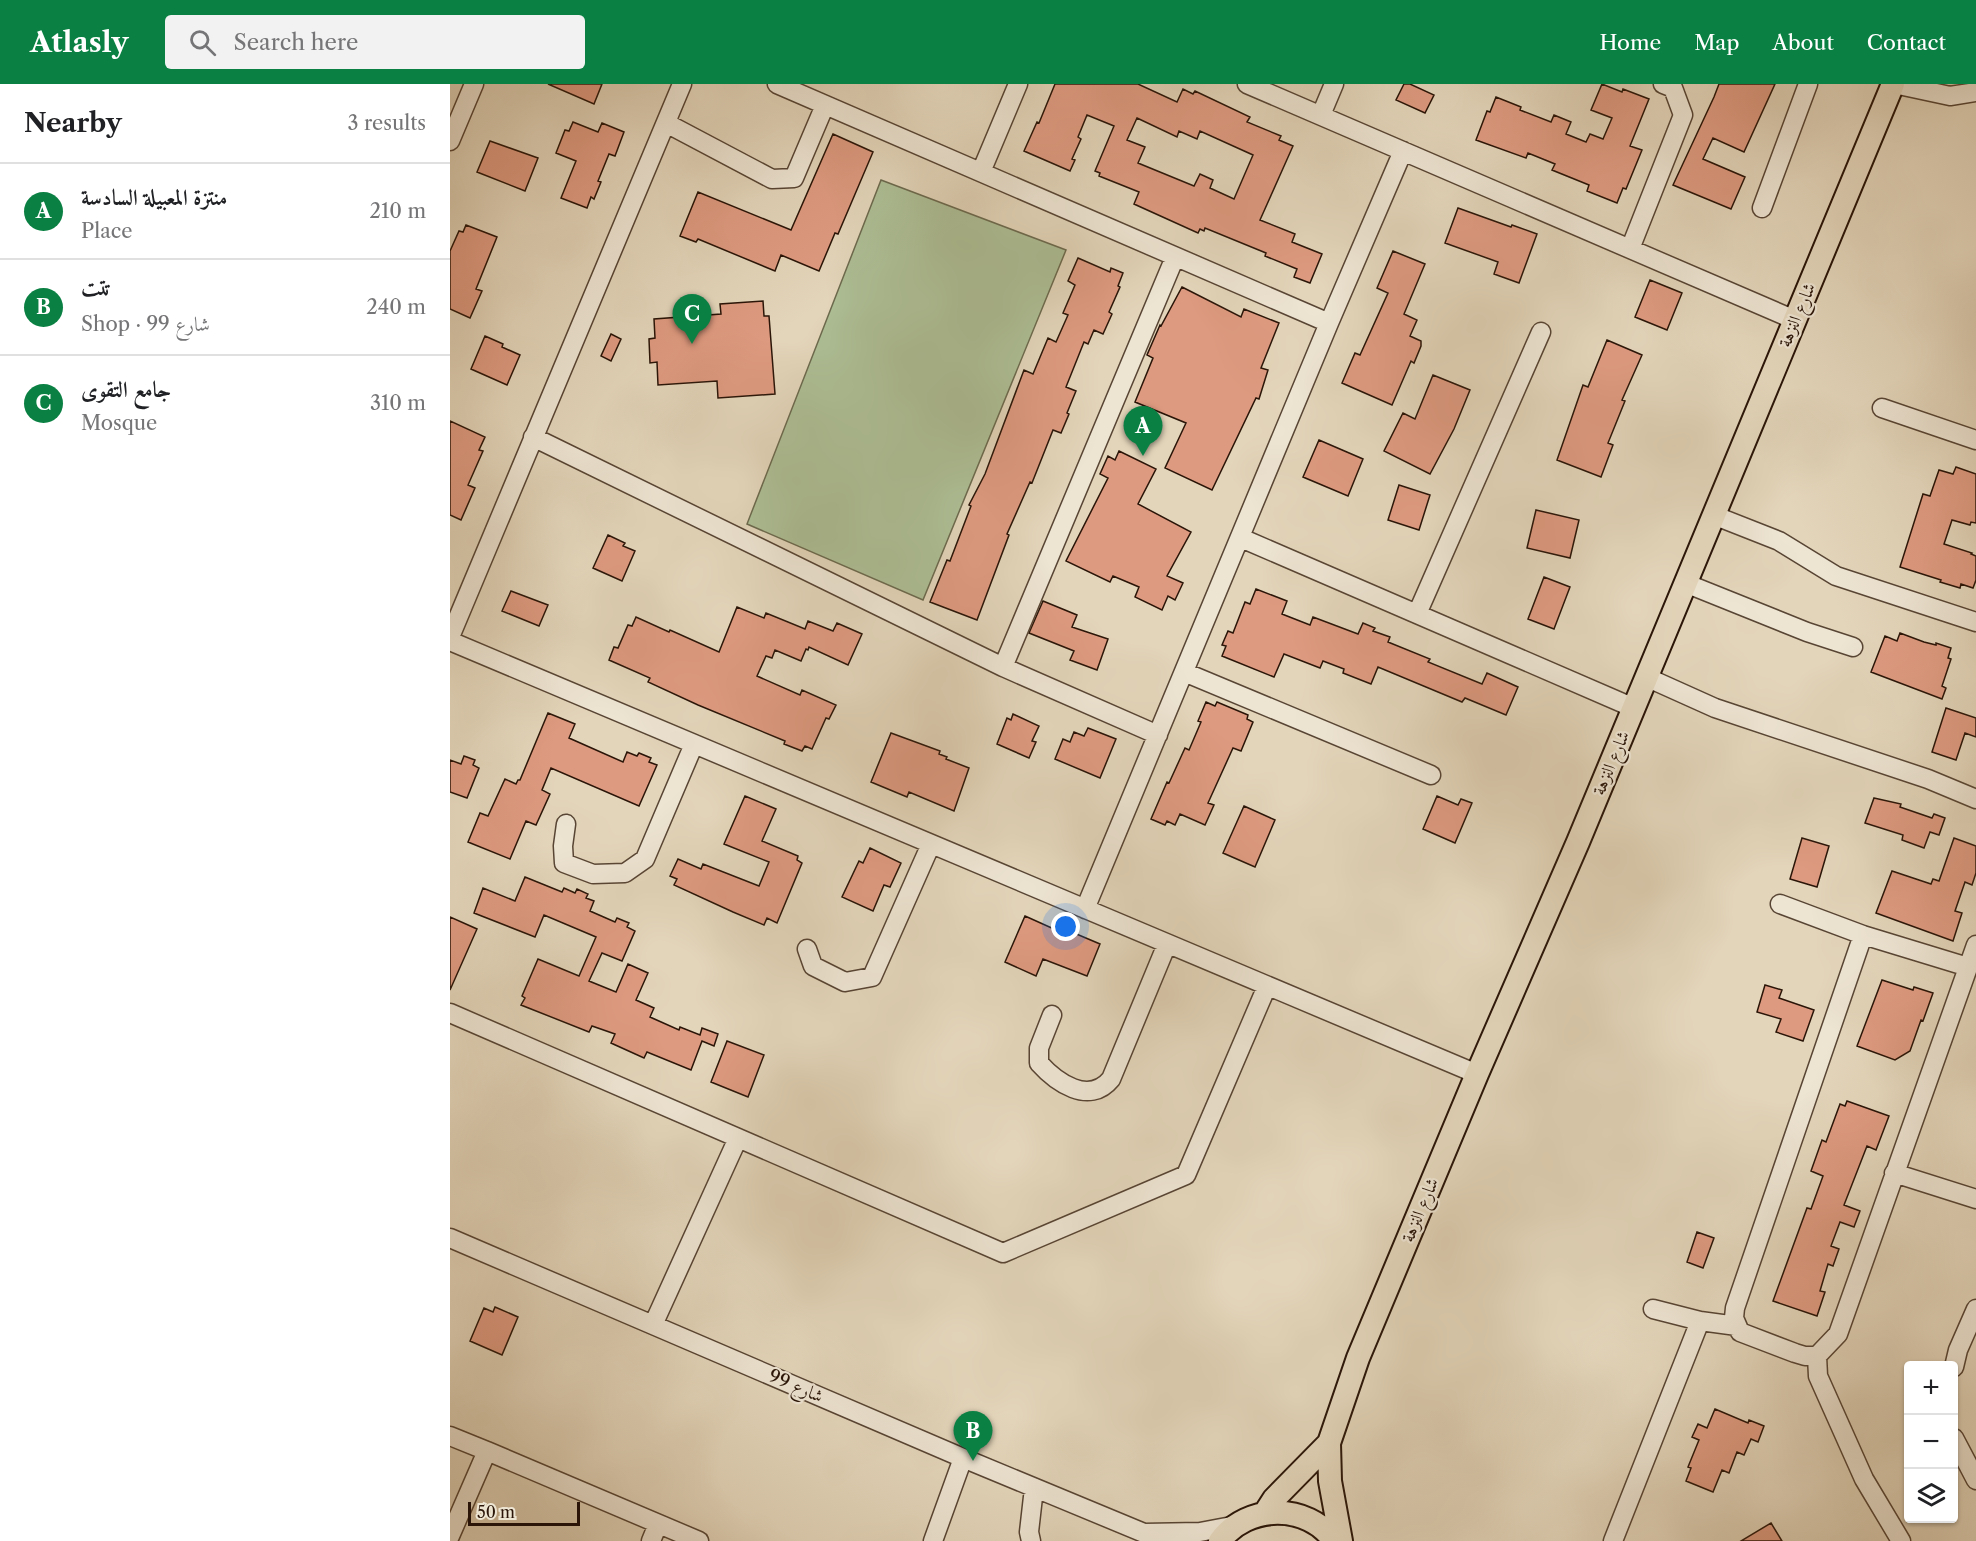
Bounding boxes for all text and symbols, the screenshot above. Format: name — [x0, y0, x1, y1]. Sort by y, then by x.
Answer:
search box — [165, 15, 585, 69]
text: Atlasly — [30, 25, 129, 59]
icon: search — [186, 26, 219, 59]
text: Search here — [234, 29, 358, 56]
text: Home — [1600, 30, 1661, 55]
text: Map — [1694, 30, 1739, 55]
text: About — [1772, 30, 1834, 55]
text: Contact — [1867, 30, 1946, 55]
text: Nearby — [24, 107, 122, 139]
text: 3 results — [348, 111, 426, 135]
text: منتزة المعبيلة السادسة — [81, 184, 227, 211]
text: A — [36, 199, 51, 223]
text: 210 m — [369, 199, 426, 223]
text: Place — [81, 219, 132, 243]
text: تتت — [81, 274, 111, 301]
street label: شارع النزهة — [1774, 279, 1824, 352]
pin: C — [672, 294, 712, 344]
text: B — [36, 295, 51, 319]
text: 240 m — [366, 295, 426, 319]
text: Shop · شارع 99 — [81, 312, 210, 336]
text: جامع التقوى — [81, 376, 171, 403]
text: C — [35, 391, 52, 415]
text: 310 m — [370, 391, 426, 415]
pin: A — [1124, 406, 1162, 456]
text: Mosque — [81, 411, 157, 435]
street label: شارع النزهة — [1588, 727, 1638, 800]
your location — [1051, 912, 1080, 941]
street label: شارع النزهة — [1397, 1174, 1447, 1247]
map controls — [1904, 1361, 1958, 1523]
button: + — [1904, 1361, 1958, 1415]
street label: شارع 99 — [764, 1365, 827, 1411]
pin: B — [954, 1412, 992, 1461]
button: − — [1904, 1415, 1958, 1469]
button: layers — [1904, 1469, 1958, 1523]
scale bar — [468, 1499, 580, 1526]
text: 50 m — [477, 1502, 515, 1522]

